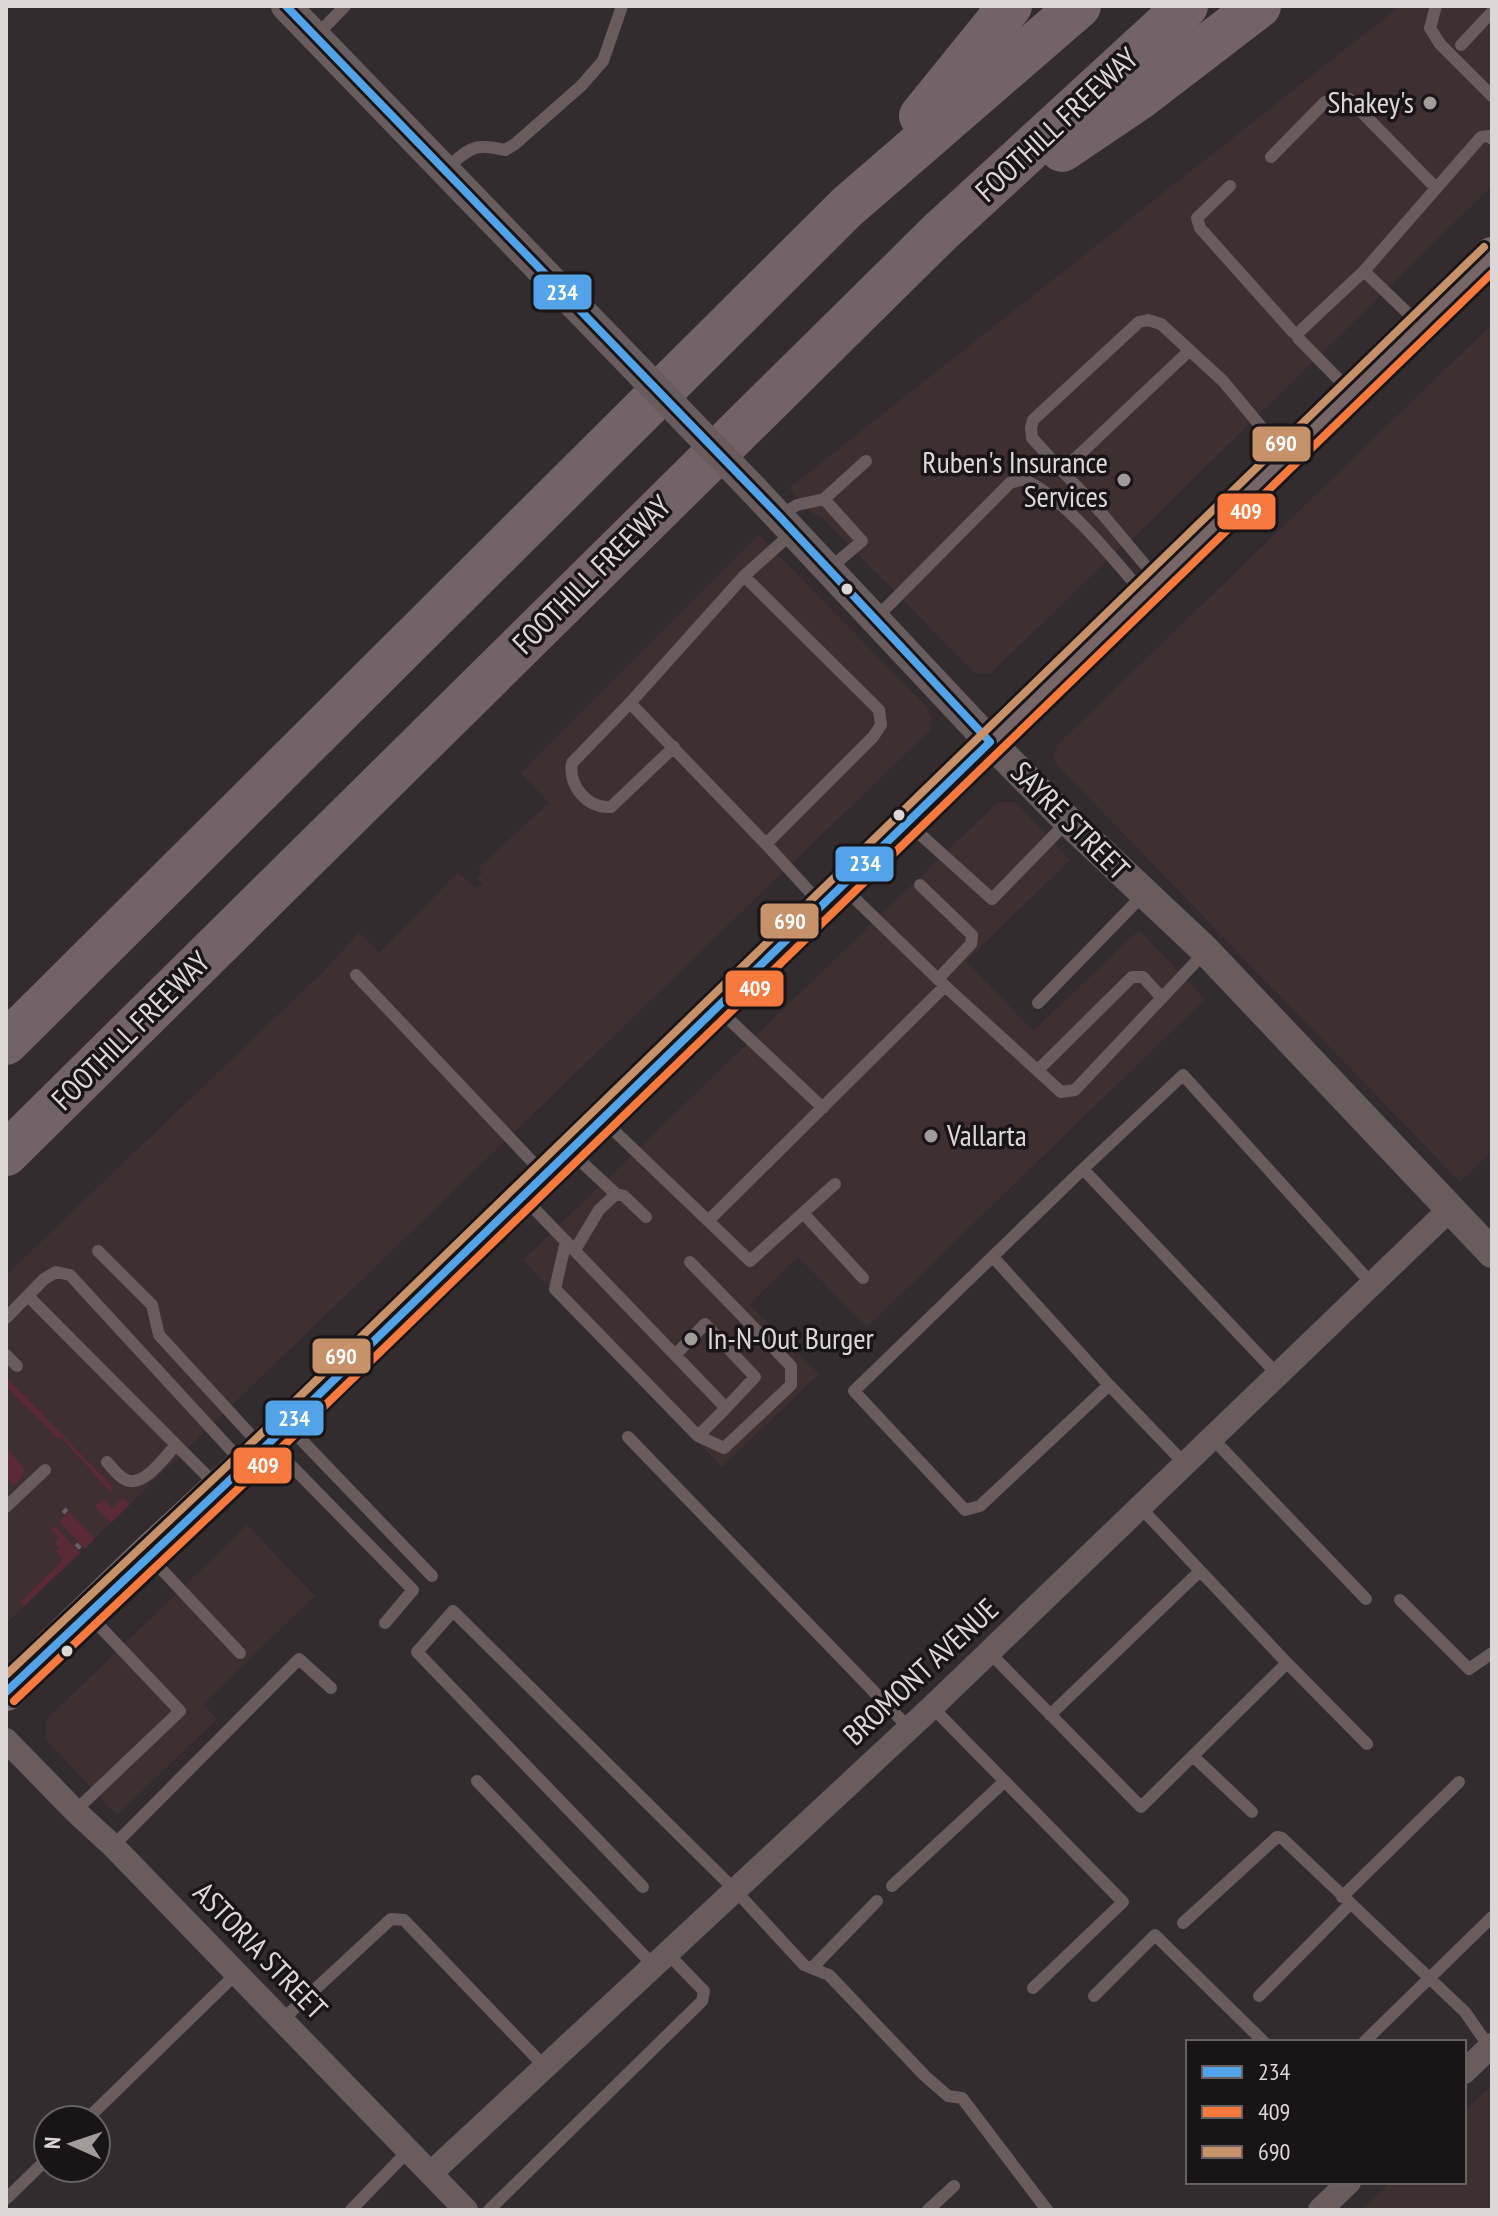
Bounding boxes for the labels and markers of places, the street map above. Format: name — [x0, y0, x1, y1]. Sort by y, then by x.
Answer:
place label: Shakey's — [1327, 82, 1414, 121]
marker: Shakey's — [1421, 94, 1439, 112]
place label: Ruben's Insurance Services — [922, 442, 1108, 515]
marker: Ruben's Insurance Services — [1115, 471, 1133, 489]
unlabelled marker — [839, 581, 855, 597]
unlabelled marker — [891, 807, 907, 823]
place label: Vallarta — [946, 1115, 1027, 1154]
marker: Vallarta — [922, 1127, 940, 1145]
place label: In-N-Out Burger — [707, 1318, 875, 1357]
marker: In-N-Out Burger — [682, 1330, 700, 1348]
unlabelled marker — [59, 1643, 75, 1659]

